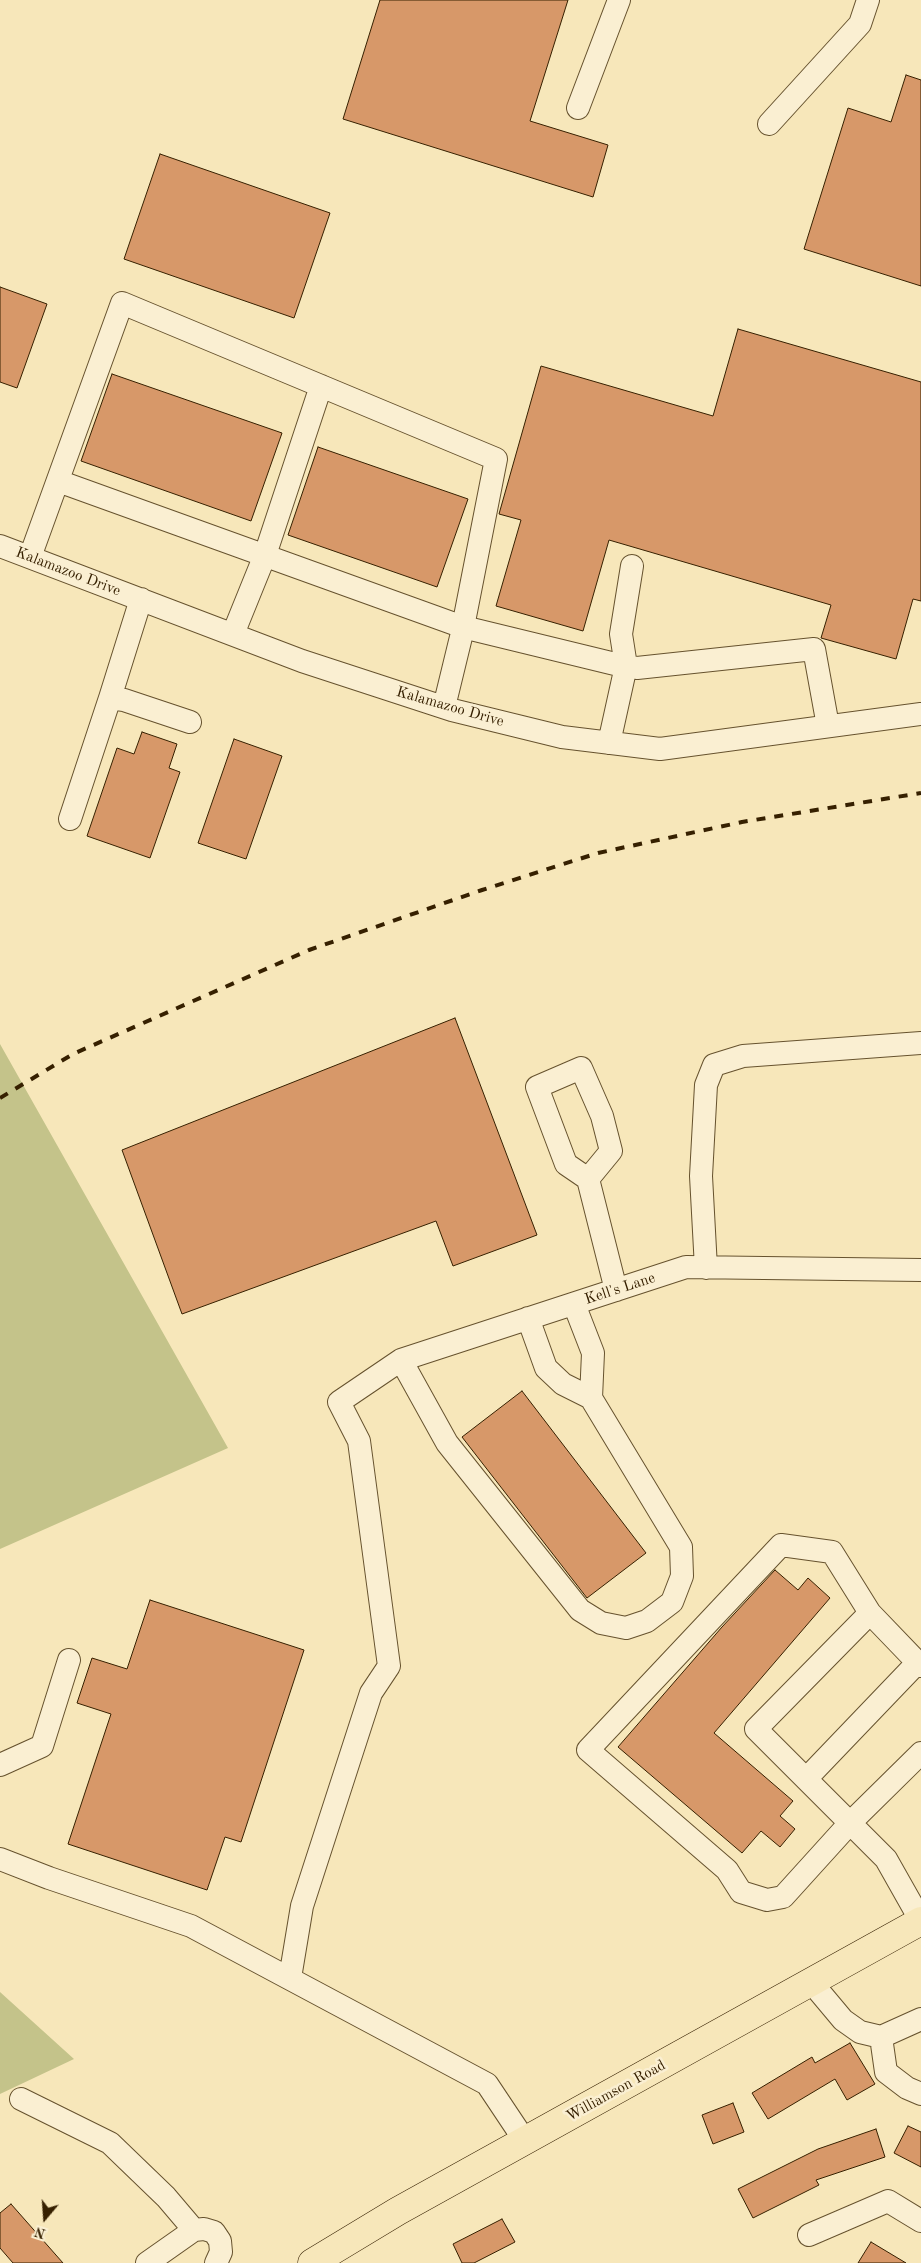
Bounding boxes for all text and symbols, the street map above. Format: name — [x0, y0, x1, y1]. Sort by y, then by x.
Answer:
street label: Kalamazoo Drive — [13, 544, 123, 600]
street label: Kalamazoo Drive — [394, 683, 506, 731]
street label: Kell's Lane — [582, 1269, 658, 1309]
street label: Williamson Road — [563, 2056, 669, 2126]
north arrow — [20, 2193, 70, 2243]
text: N — [33, 2224, 48, 2241]

